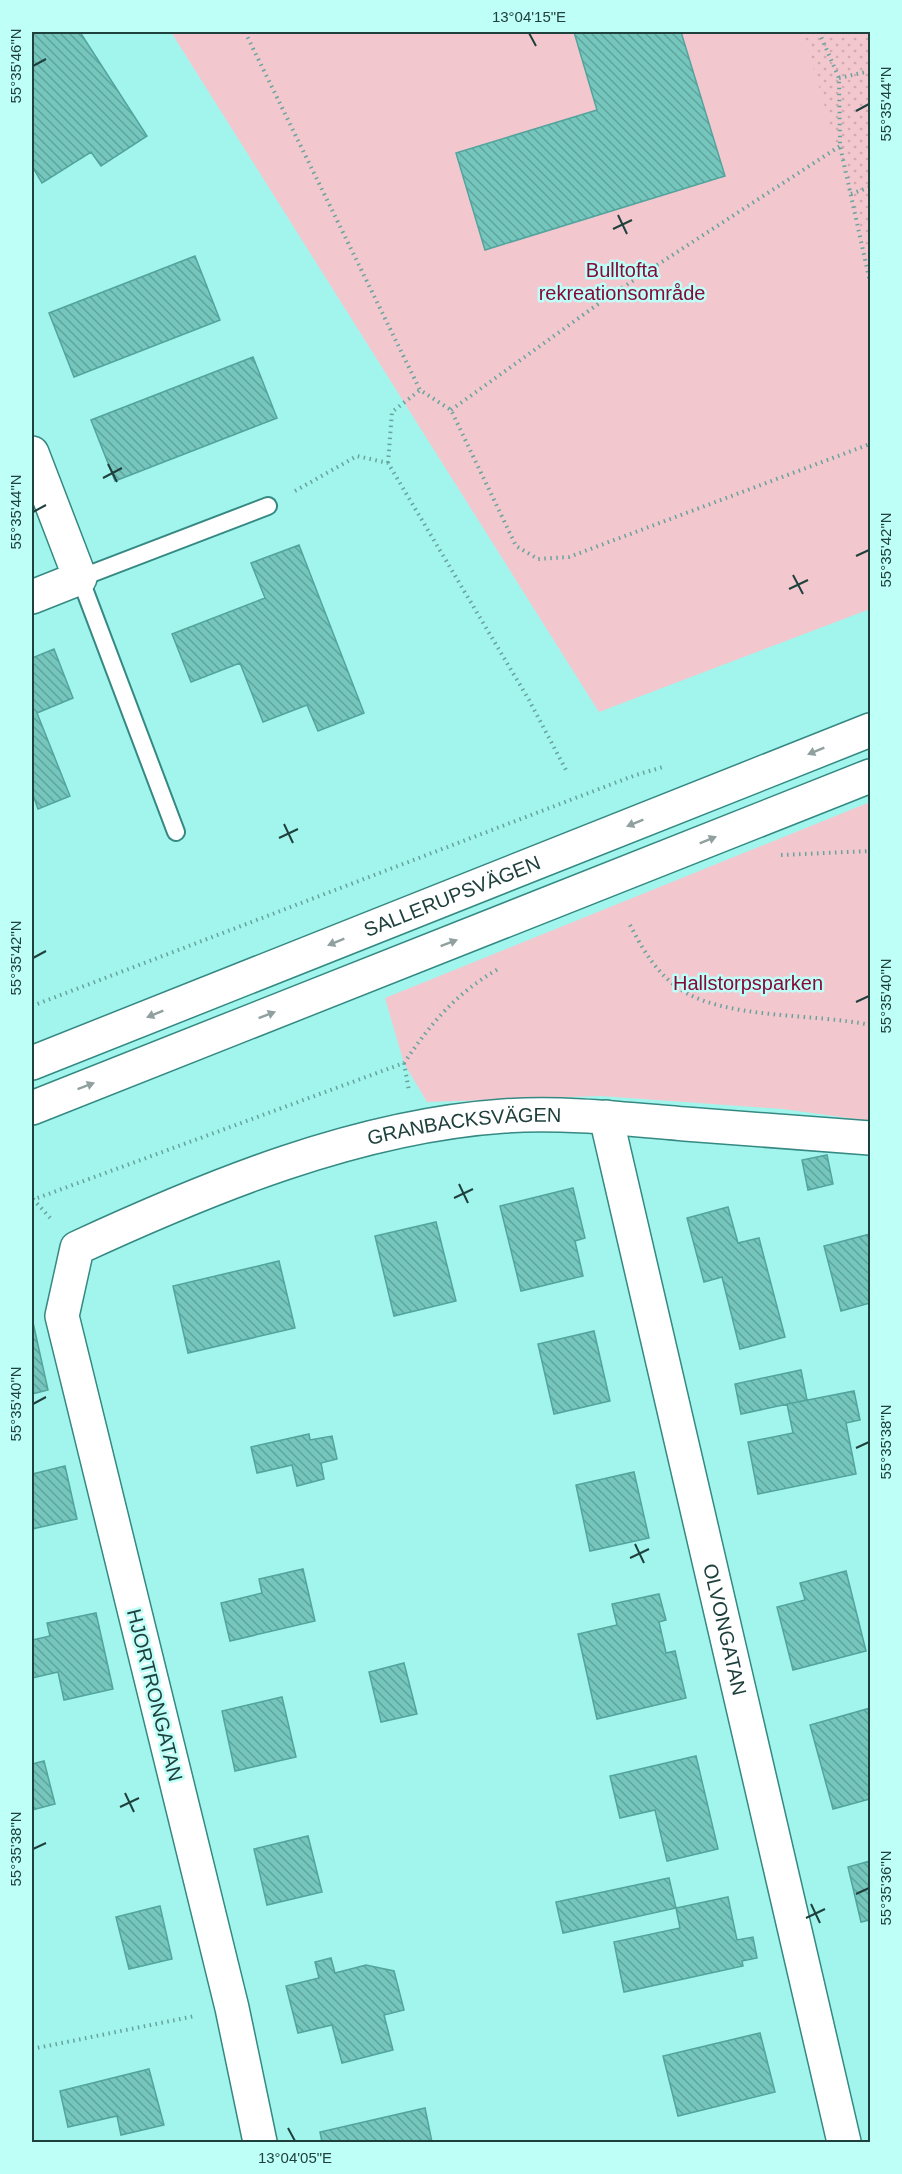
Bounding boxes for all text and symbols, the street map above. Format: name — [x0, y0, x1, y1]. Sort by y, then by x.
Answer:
text: 13°04'15"E — [492, 8, 566, 25]
text: 55°35'46"N — [7, 28, 24, 104]
text: 55°35'44"N — [877, 66, 894, 142]
park label: Bulltofta rekreationsområde — [539, 259, 705, 304]
text: 55°35'44"N — [7, 474, 24, 550]
text: 55°35'42"N — [877, 512, 894, 588]
one-way arrow — [807, 747, 825, 757]
one-way arrow — [626, 819, 644, 828]
one-way arrow — [699, 835, 717, 845]
street label: SALLERUPSVÄGEN — [361, 851, 543, 941]
text: 55°35'42"N — [7, 920, 24, 996]
one-way arrow — [327, 937, 345, 947]
one-way arrow — [440, 938, 458, 948]
text: 55°35'40"N — [877, 958, 894, 1034]
park label: Hallstorpsparken — [673, 972, 823, 994]
one-way arrow — [146, 1010, 164, 1019]
one-way arrow — [259, 1010, 277, 1020]
one-way arrow — [77, 1081, 95, 1090]
street label: GRANBACKSVÄGEN — [365, 1104, 561, 1149]
text: 55°35'40"N — [7, 1366, 24, 1442]
text: 55°35'38"N — [877, 1404, 894, 1480]
street label: OLVONGATAN — [699, 1561, 751, 1697]
street label: HJORTRONGATAN — [123, 1607, 187, 1783]
text: 55°35'38"N — [7, 1811, 24, 1887]
text: 55°35'36"N — [877, 1850, 894, 1926]
text: 13°04'05"E — [258, 2149, 332, 2166]

